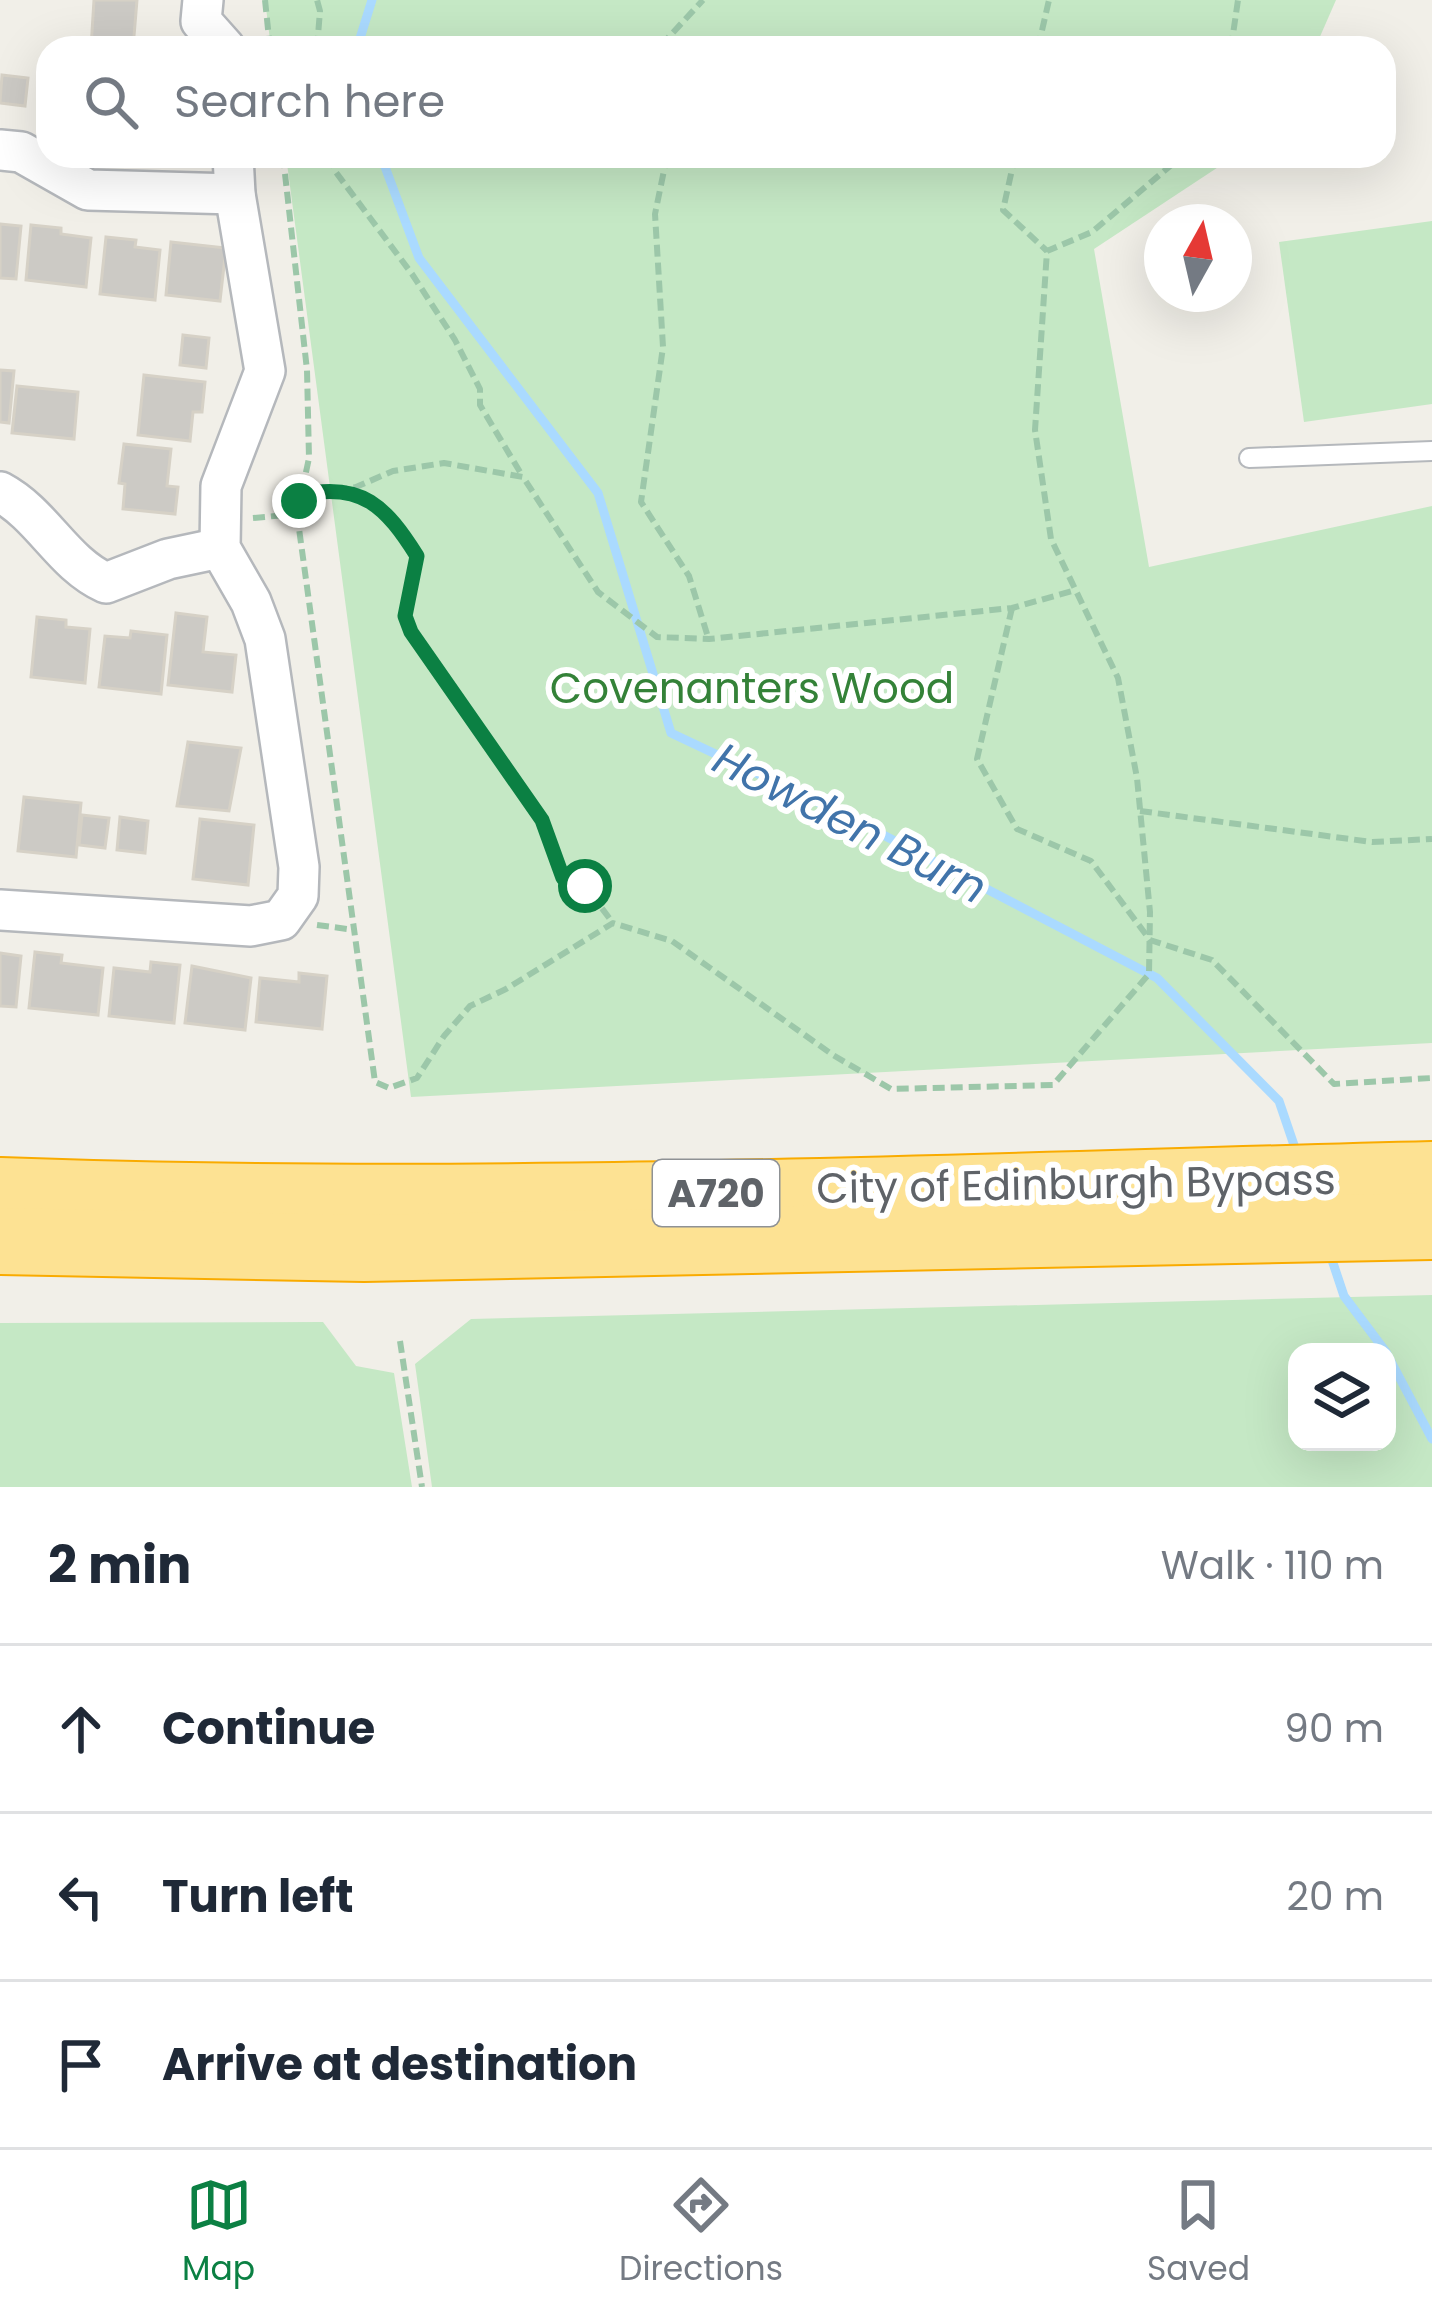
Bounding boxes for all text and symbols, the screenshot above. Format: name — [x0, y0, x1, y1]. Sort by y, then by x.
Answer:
search box — [36, 36, 1396, 168]
icon: search — [78, 69, 144, 135]
text: Search here — [174, 70, 445, 133]
north arrow — [1144, 204, 1252, 312]
route end — [272, 474, 326, 528]
park label: Covenanters Wood — [550, 659, 954, 718]
water label: Howden Burn — [702, 727, 998, 919]
route start — [558, 859, 612, 913]
street label: City of Edinburgh Bypass — [816, 1150, 1336, 1218]
road number: A720 — [653, 1160, 779, 1226]
map controls — [1288, 1343, 1396, 1451]
button: layers — [1288, 1343, 1396, 1451]
text: 2 min — [48, 1529, 191, 1601]
text: Walk · 110 m — [1161, 1538, 1384, 1593]
icon: ahead — [48, 1696, 114, 1762]
text: Continue — [162, 1697, 375, 1760]
text: 90 m — [1284, 1701, 1384, 1756]
icon: left — [48, 1864, 114, 1930]
text: Turn left — [162, 1865, 354, 1928]
text: 20 m — [1286, 1869, 1384, 1924]
icon: arrive — [48, 2032, 114, 2098]
text: Arrive at destination — [162, 2033, 637, 2096]
tab: Map — [182, 2172, 255, 2294]
tab: Directions — [619, 2172, 783, 2294]
tab: Saved — [1147, 2172, 1250, 2294]

